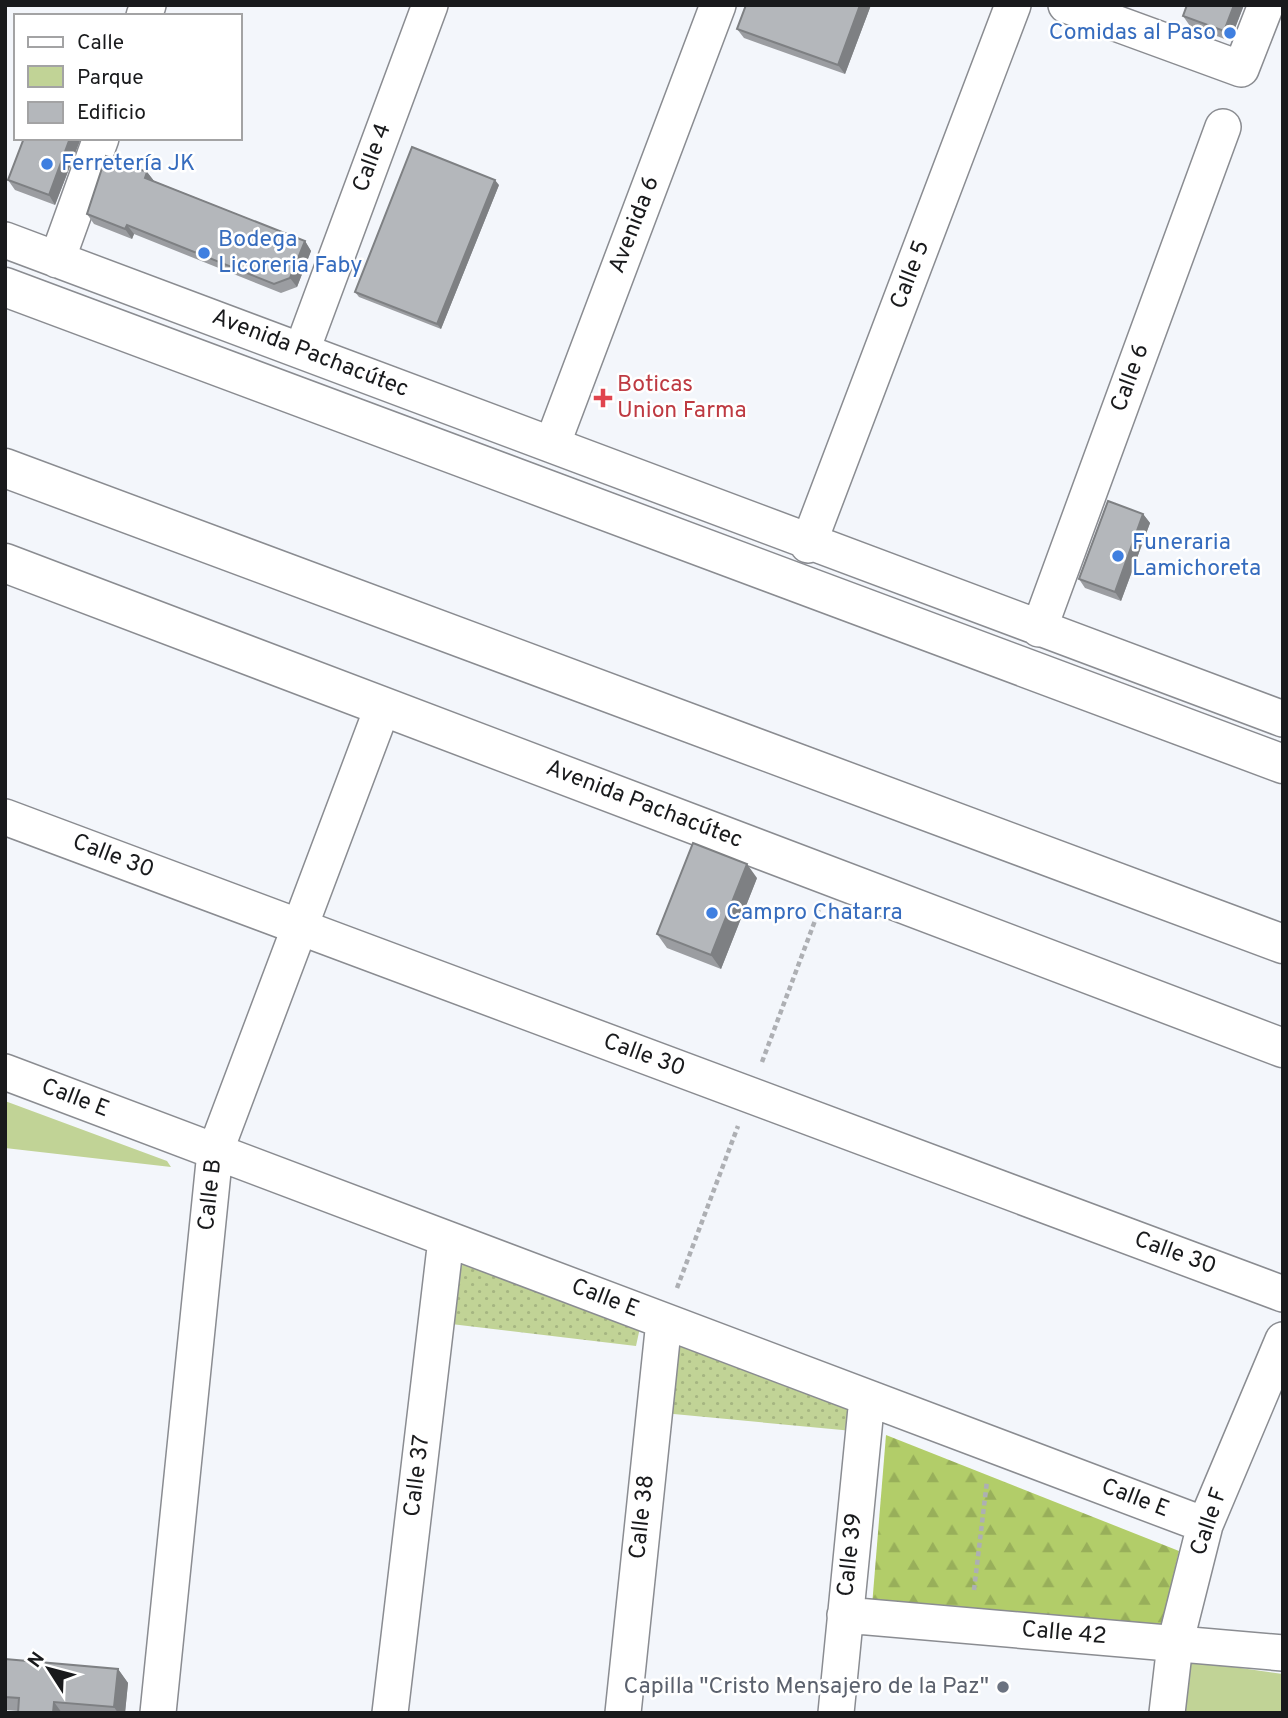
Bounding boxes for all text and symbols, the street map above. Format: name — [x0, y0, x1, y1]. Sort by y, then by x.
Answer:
legend — [14, 14, 242, 140]
place label: Comidas al Paso — [1049, 19, 1216, 48]
marker: Comidas al Paso — [1222, 25, 1238, 41]
text: Calle — [77, 30, 124, 57]
text: Parque — [77, 65, 144, 92]
text: Edificio — [77, 100, 146, 127]
street label: Calle 4 — [347, 120, 399, 196]
place label: Ferretería JK — [61, 150, 195, 179]
marker: Ferretería JK — [39, 156, 55, 172]
street label: Avenida 6 — [603, 172, 667, 278]
place label: Bodega Licoreria Faby — [218, 226, 362, 281]
street label: Calle 5 — [885, 237, 937, 313]
marker: Bodega Licoreria Faby — [196, 245, 212, 261]
street label: Avenida Pachacútec — [208, 303, 412, 405]
street label: Calle 6 — [1105, 340, 1157, 416]
place label: Boticas Union Farma — [617, 371, 747, 426]
marker: Boticas Union Farma — [595, 390, 611, 406]
place label: Funeraria Lamichoreta — [1132, 529, 1261, 584]
marker: Funeraria Lamichoreta — [1110, 548, 1126, 564]
street label: Avenida Pachacútec — [542, 754, 746, 856]
street label: Calle 30 — [68, 828, 158, 886]
place label: Campro Chatarra — [726, 899, 903, 928]
marker: Campro Chatarra — [704, 905, 720, 921]
street label: Calle 30 — [599, 1028, 689, 1084]
street label: Calle E — [37, 1073, 113, 1125]
street label: Calle B — [193, 1158, 229, 1232]
street label: Calle 30 — [1130, 1226, 1220, 1282]
street label: Calle E — [567, 1273, 643, 1325]
street label: Calle 37 — [399, 1433, 437, 1519]
street label: Calle 38 — [624, 1473, 662, 1561]
street label: Calle E — [1097, 1473, 1173, 1525]
street label: Calle F — [1185, 1484, 1235, 1560]
street label: Calle 39 — [832, 1512, 870, 1598]
street label: Calle 42 — [1020, 1616, 1108, 1652]
north arrow — [14, 1634, 84, 1704]
text: N — [23, 1648, 51, 1673]
place label: Capilla "Cristo Mensajero de la Paz" — [624, 1673, 989, 1702]
marker: Capilla "Cristo Mensajero de la Paz" — [995, 1679, 1011, 1695]

